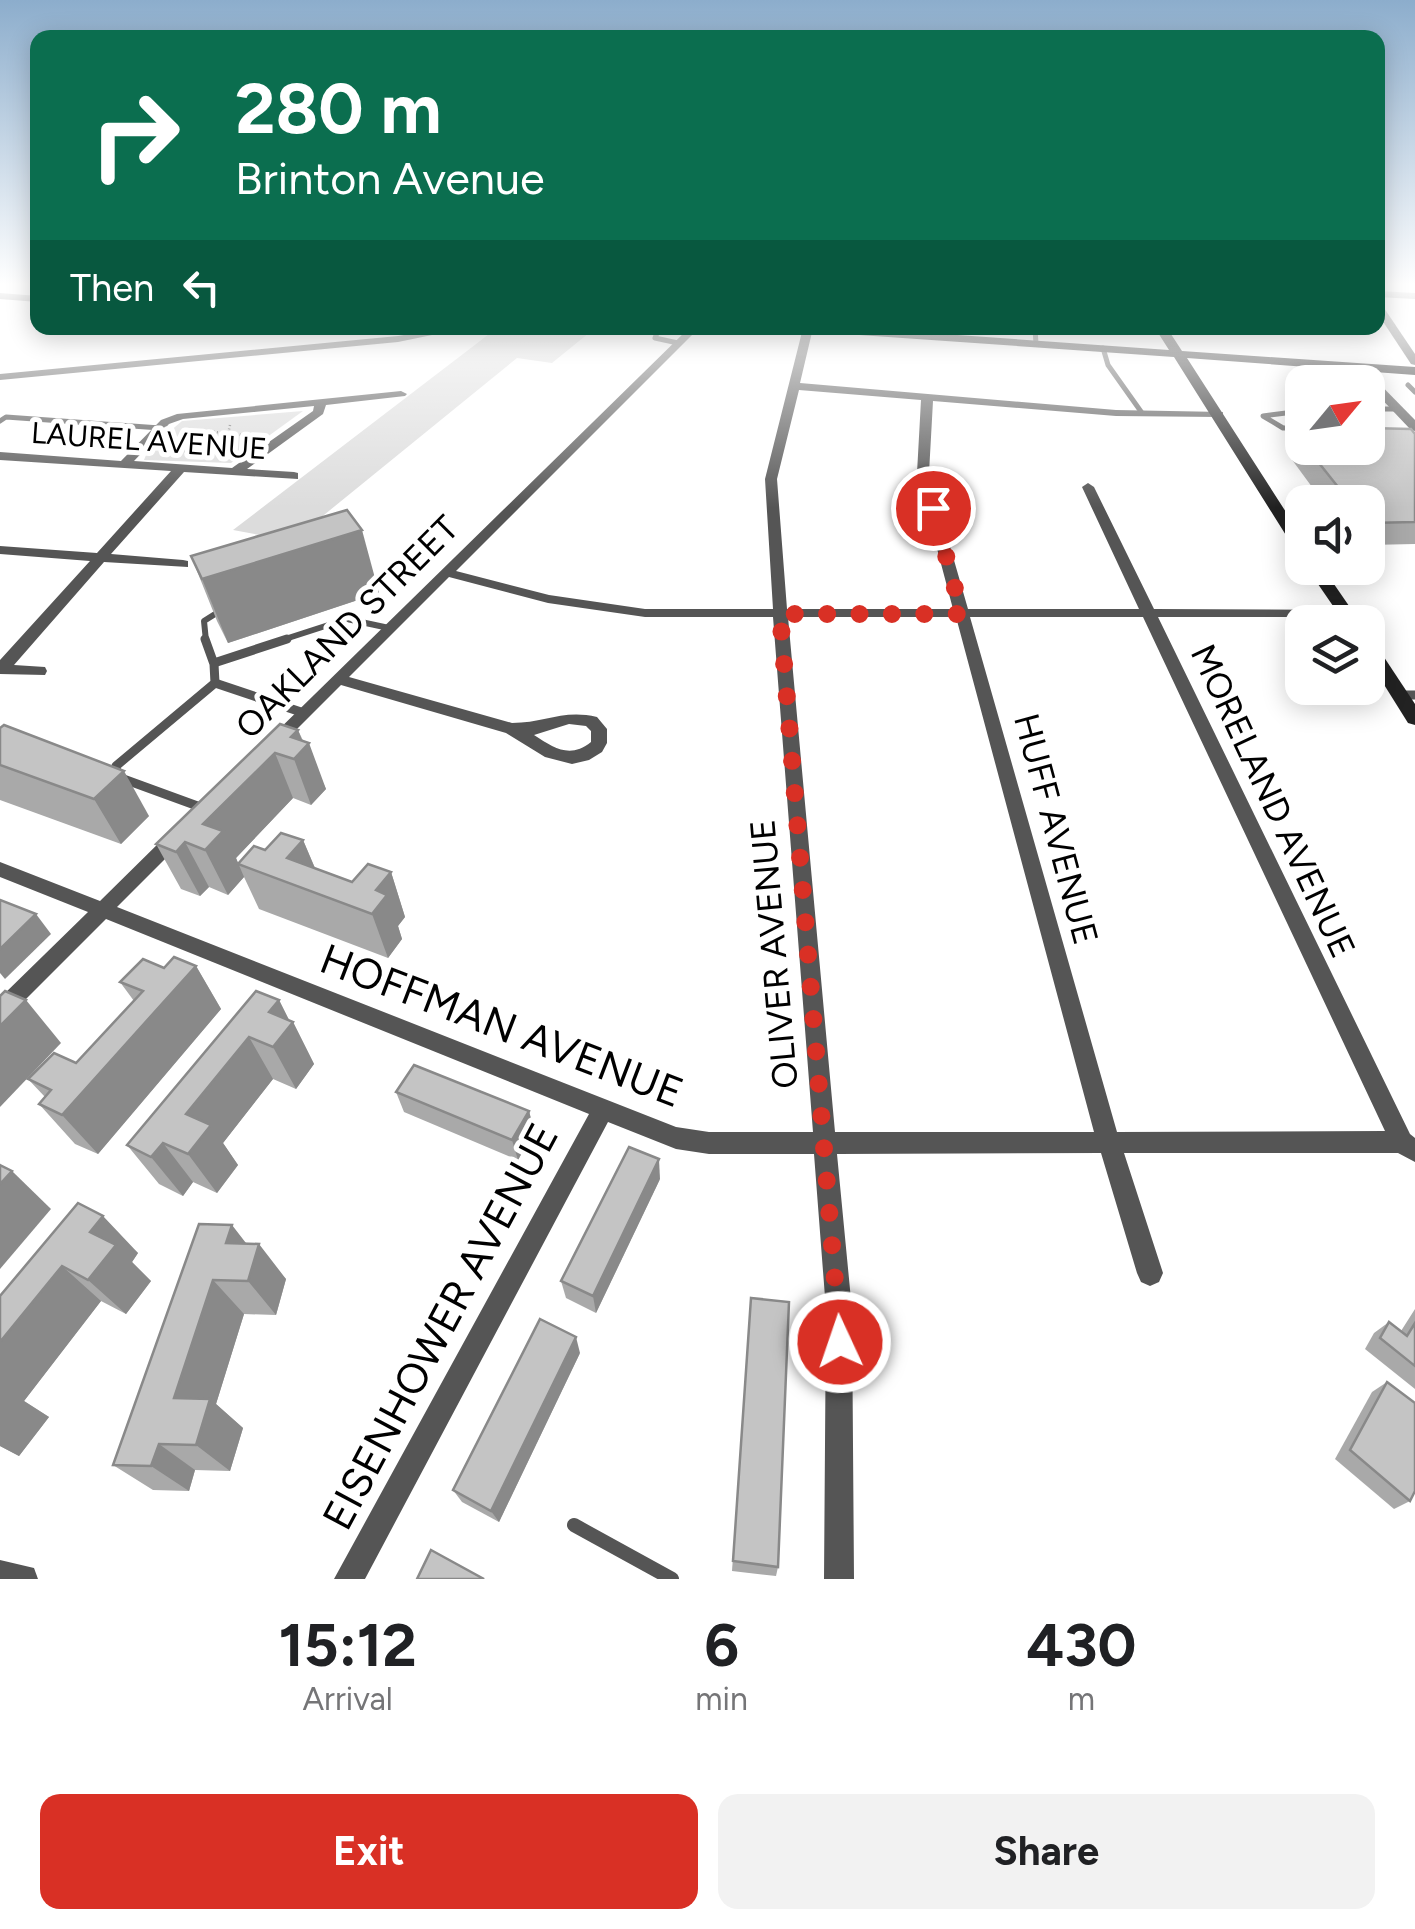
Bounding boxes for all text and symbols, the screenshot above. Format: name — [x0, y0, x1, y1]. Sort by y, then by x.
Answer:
text: 280 m — [235, 66, 441, 151]
icon: right — [70, 70, 200, 200]
text: Brinton Avenue — [235, 151, 545, 205]
icon: left — [174, 260, 229, 315]
text: Then — [70, 265, 154, 311]
north arrow — [1285, 365, 1385, 465]
map controls — [1285, 365, 1385, 705]
street label: LAUREL AVENUE — [30, 414, 268, 467]
pin — [891, 466, 976, 551]
icon: arrive — [906, 481, 961, 536]
button: sound — [1285, 485, 1385, 585]
street label: OAKLAND STREET — [227, 507, 467, 747]
button: layers — [1285, 605, 1385, 705]
street label: MORELAND AVENUE — [1182, 638, 1364, 964]
street label: HUFF AVENUE — [1005, 709, 1107, 949]
street label: OLIVER AVENUE — [741, 818, 807, 1090]
street label: HOFFMAN AVENUE — [313, 933, 690, 1118]
street label: EISENHOWER AVENUE — [312, 1114, 569, 1538]
position arrow — [788, 1290, 892, 1394]
text: 15:12 — [278, 1609, 417, 1681]
text: 6 — [704, 1609, 739, 1681]
text: 430 — [1026, 1609, 1137, 1681]
text: Arrival — [302, 1680, 393, 1718]
text: min — [695, 1680, 748, 1718]
text: m — [1068, 1680, 1095, 1718]
button: Exit — [40, 1794, 698, 1909]
button: Share — [718, 1794, 1375, 1909]

